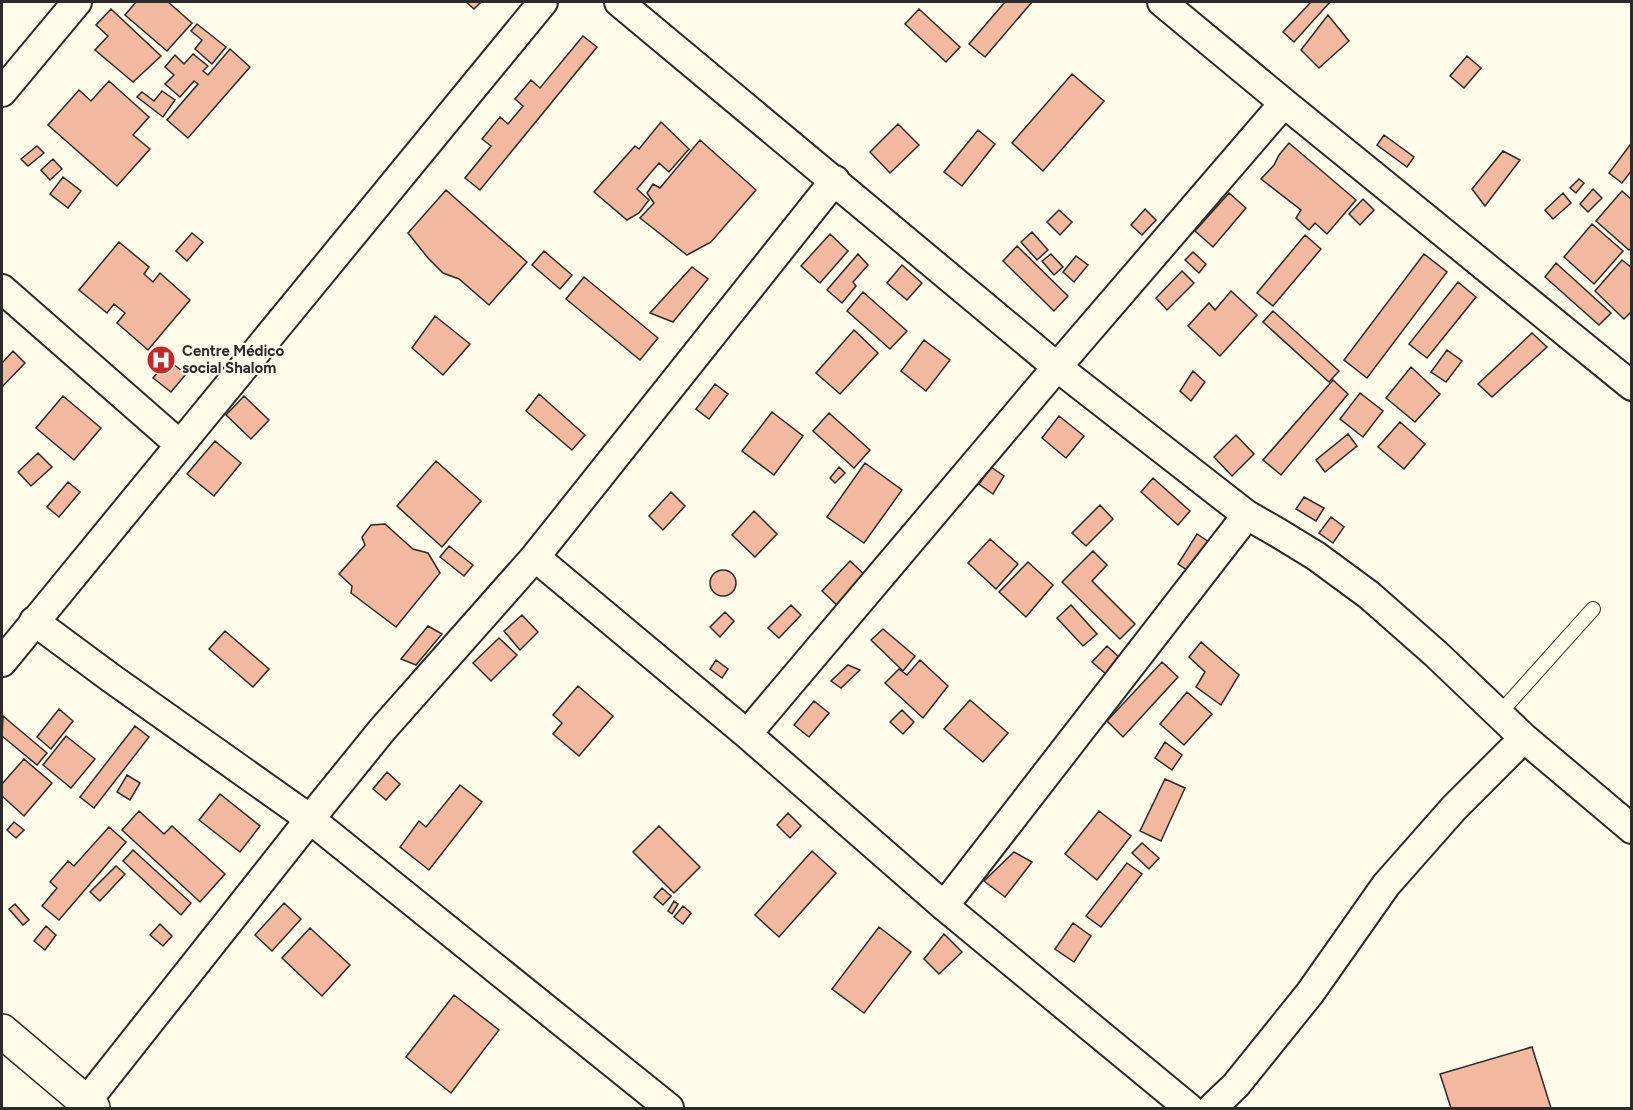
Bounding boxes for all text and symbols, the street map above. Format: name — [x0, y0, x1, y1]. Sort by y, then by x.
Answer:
place label: Centre Médico social Shalom — [182, 342, 285, 377]
hospital icon: Centre Médico social Shalom — [145, 344, 177, 376]

